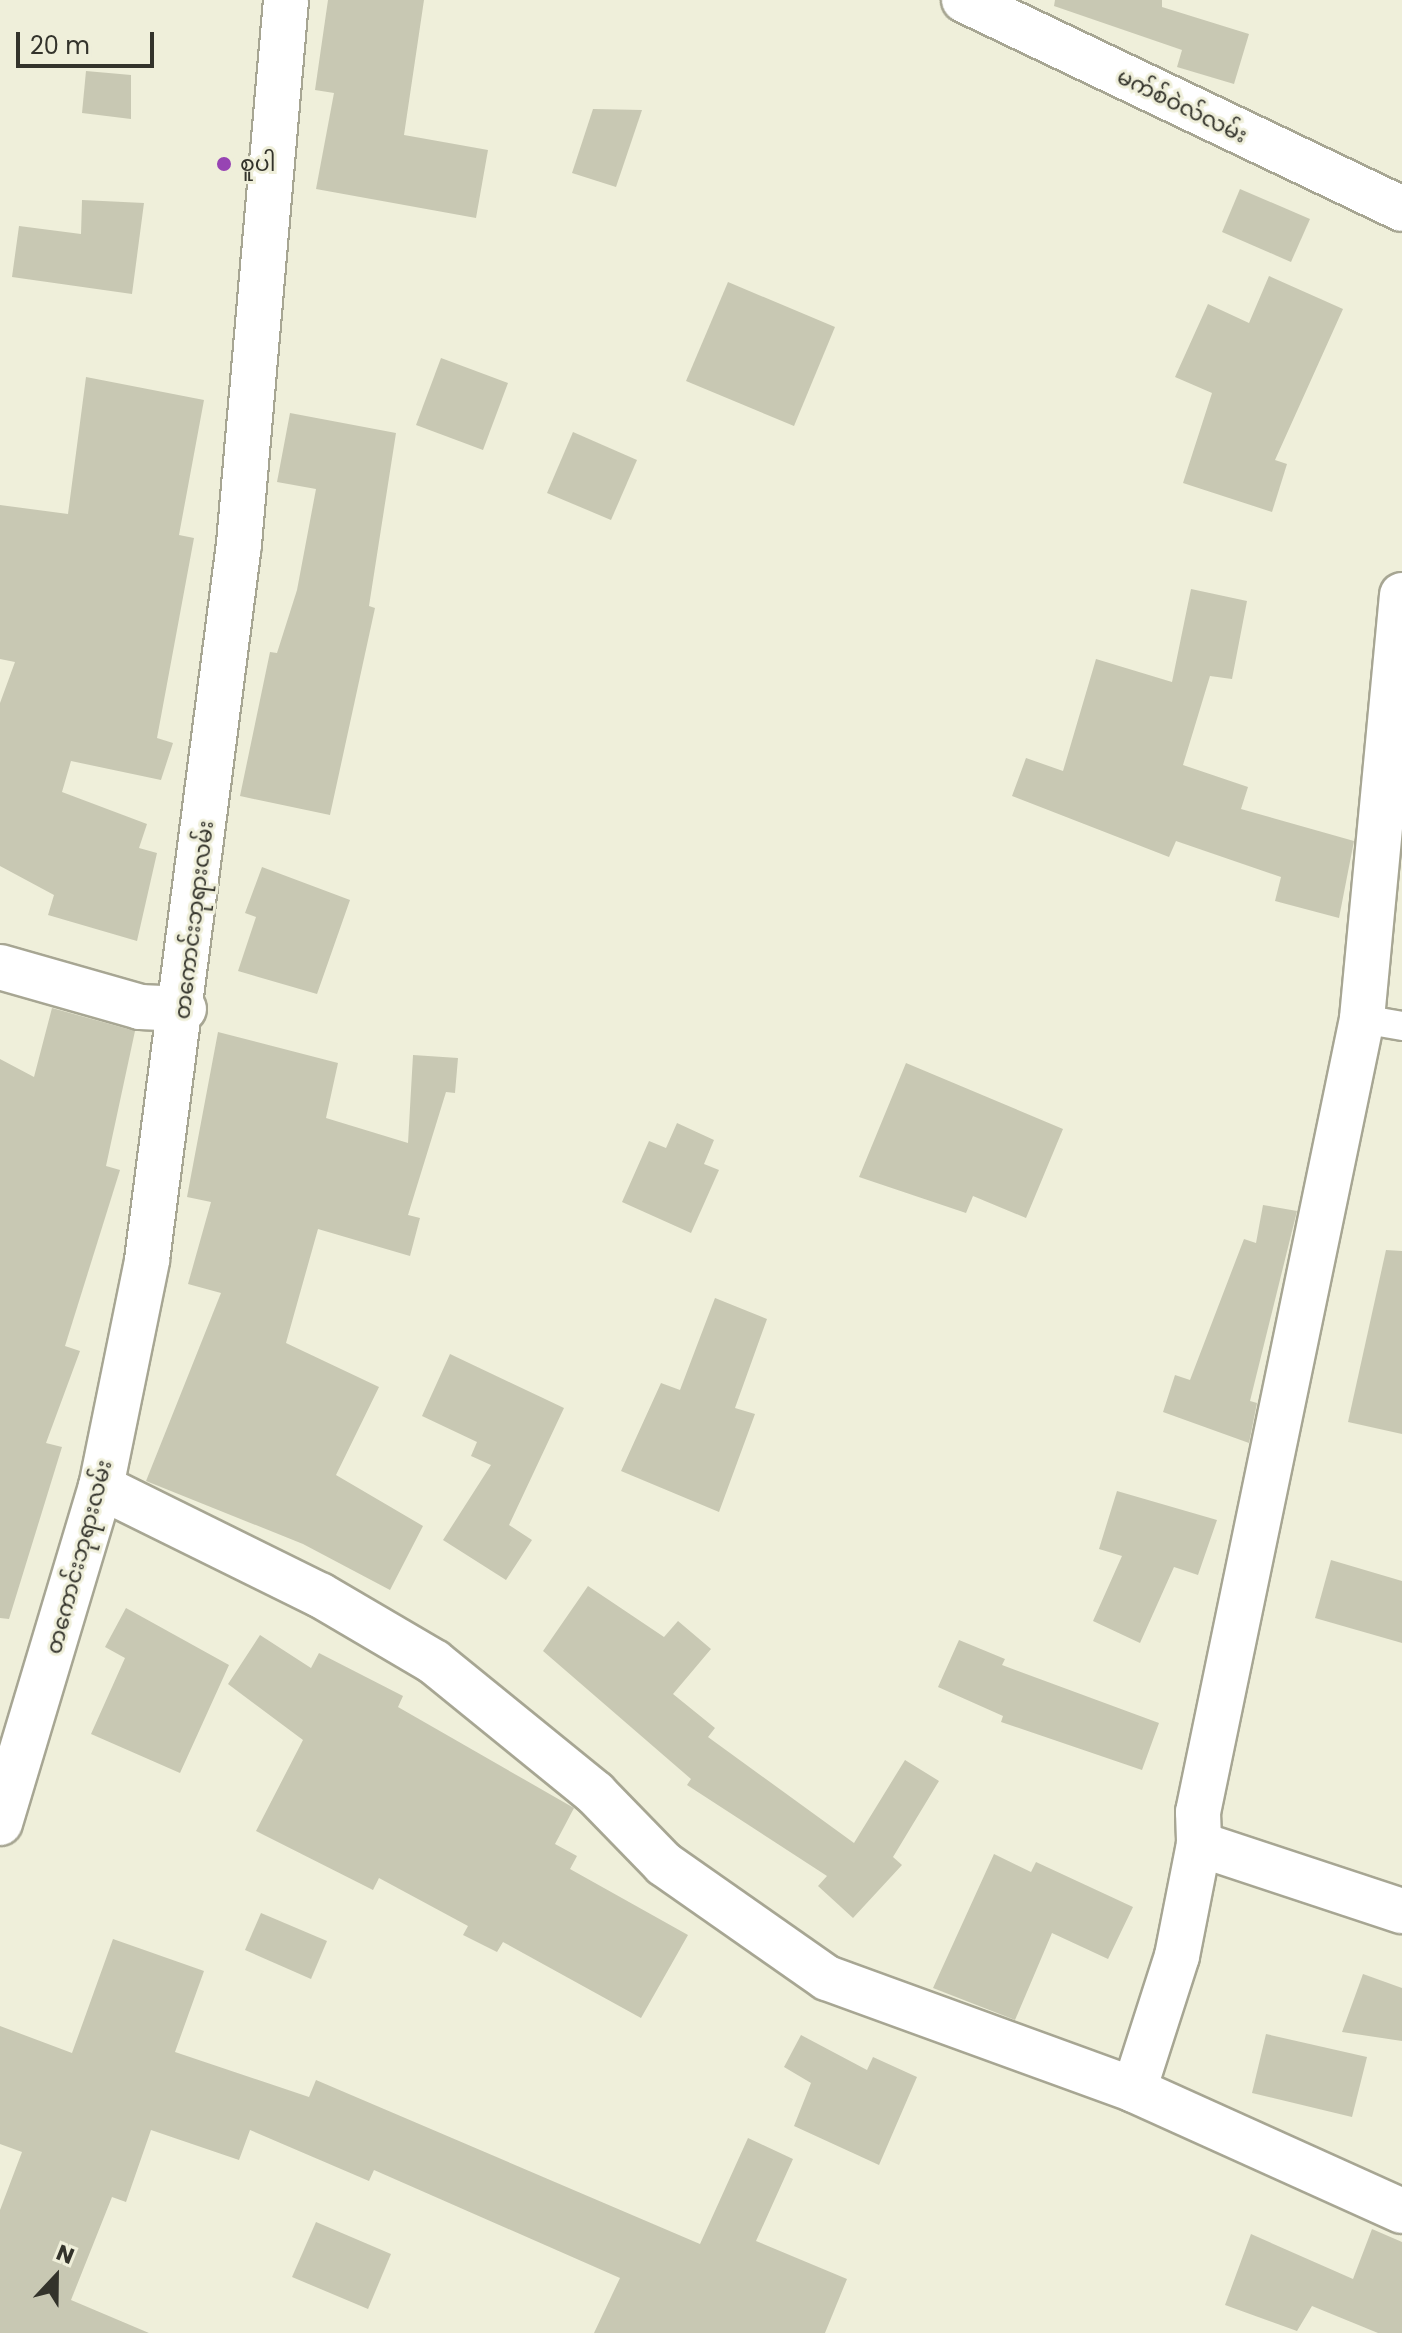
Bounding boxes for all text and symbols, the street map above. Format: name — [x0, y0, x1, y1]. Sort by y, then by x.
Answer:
scale bar — [20, 16, 158, 66]
text: 20 m — [30, 29, 90, 62]
street label: မက်စ်ဝဲလ်လမ်း — [1113, 63, 1251, 149]
place label: စူပါ — [240, 151, 276, 177]
marker: စူပါ — [215, 155, 233, 173]
street label: တကောင်းဘုရားလမ်း — [169, 819, 219, 1021]
street label: တကောင်းဘုရားလမ်း — [40, 1457, 118, 1657]
north arrow — [16, 2237, 96, 2317]
text: N — [52, 2237, 79, 2272]

